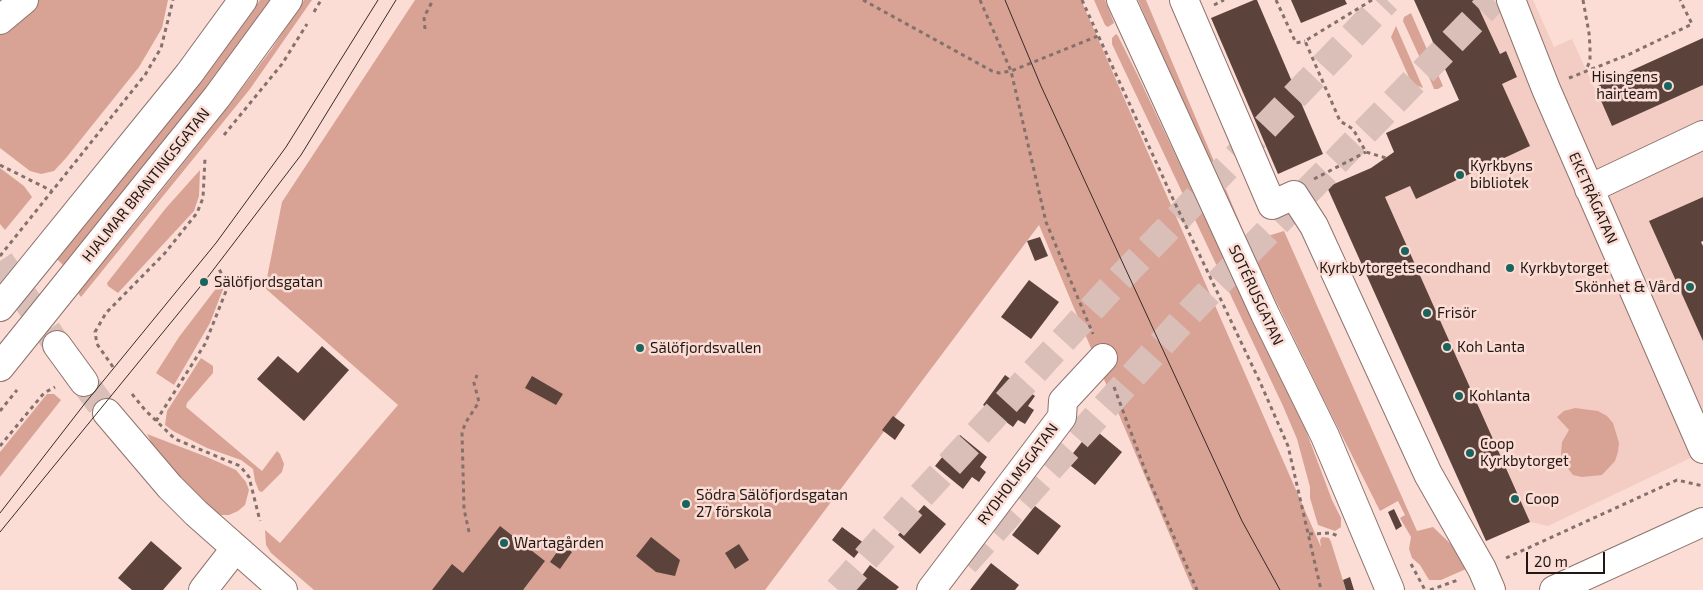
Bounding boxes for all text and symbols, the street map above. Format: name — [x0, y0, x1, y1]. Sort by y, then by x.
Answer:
place label: Hisingens hairteam — [1592, 68, 1658, 103]
marker: Hisingens hairteam — [1662, 80, 1674, 92]
street label: HJALMAR BRANTINGSGATAN — [78, 105, 214, 265]
street label: EKETRÄGATAN — [1565, 149, 1621, 247]
place label: Kyrkbyns bibliotek — [1470, 157, 1533, 192]
marker: Kyrkbyns bibliotek — [1454, 169, 1466, 181]
street label: SOTÉRUSGATAN — [1225, 242, 1287, 348]
marker: Kyrkbytorgetsecondhand — [1399, 245, 1411, 257]
place label: Kyrkbytorgetsecondhand — [1319, 259, 1491, 277]
place label: Kyrkbytorget — [1520, 259, 1609, 277]
marker: Kyrkbytorget — [1504, 262, 1516, 274]
place label: Sälöfjordsgatan — [214, 273, 323, 291]
marker: Sälöfjordsgatan — [198, 276, 210, 288]
place label: Skönhet & Vård — [1575, 278, 1680, 296]
marker: Skönhet & Vård — [1684, 281, 1696, 293]
place label: Frisör — [1437, 304, 1477, 322]
marker: Frisör — [1421, 307, 1433, 319]
place label: Koh Lanta — [1457, 338, 1525, 356]
place label: Sälöfjordsvallen — [650, 339, 761, 357]
marker: Koh Lanta — [1441, 341, 1453, 353]
marker: Sälöfjordsvallen — [634, 342, 646, 354]
place label: Kohlanta — [1469, 387, 1530, 405]
marker: Kohlanta — [1453, 390, 1465, 402]
street label: RYDHOLMSGATAN — [974, 420, 1062, 528]
place label: Coop Kyrkbytorget — [1480, 435, 1569, 470]
marker: Coop Kyrkbytorget — [1464, 447, 1476, 459]
place label: Södra Sälöfjordsgatan 27 förskola — [696, 486, 848, 521]
place label: Coop — [1525, 490, 1559, 508]
marker: Coop — [1509, 493, 1521, 505]
marker: Södra Sälöfjordsgatan 27 förskola — [680, 498, 692, 510]
place label: Wartagården — [514, 534, 604, 552]
marker: Wartagården — [498, 537, 510, 549]
scale bar — [1528, 542, 1607, 574]
text: 20 m — [1534, 552, 1568, 570]

